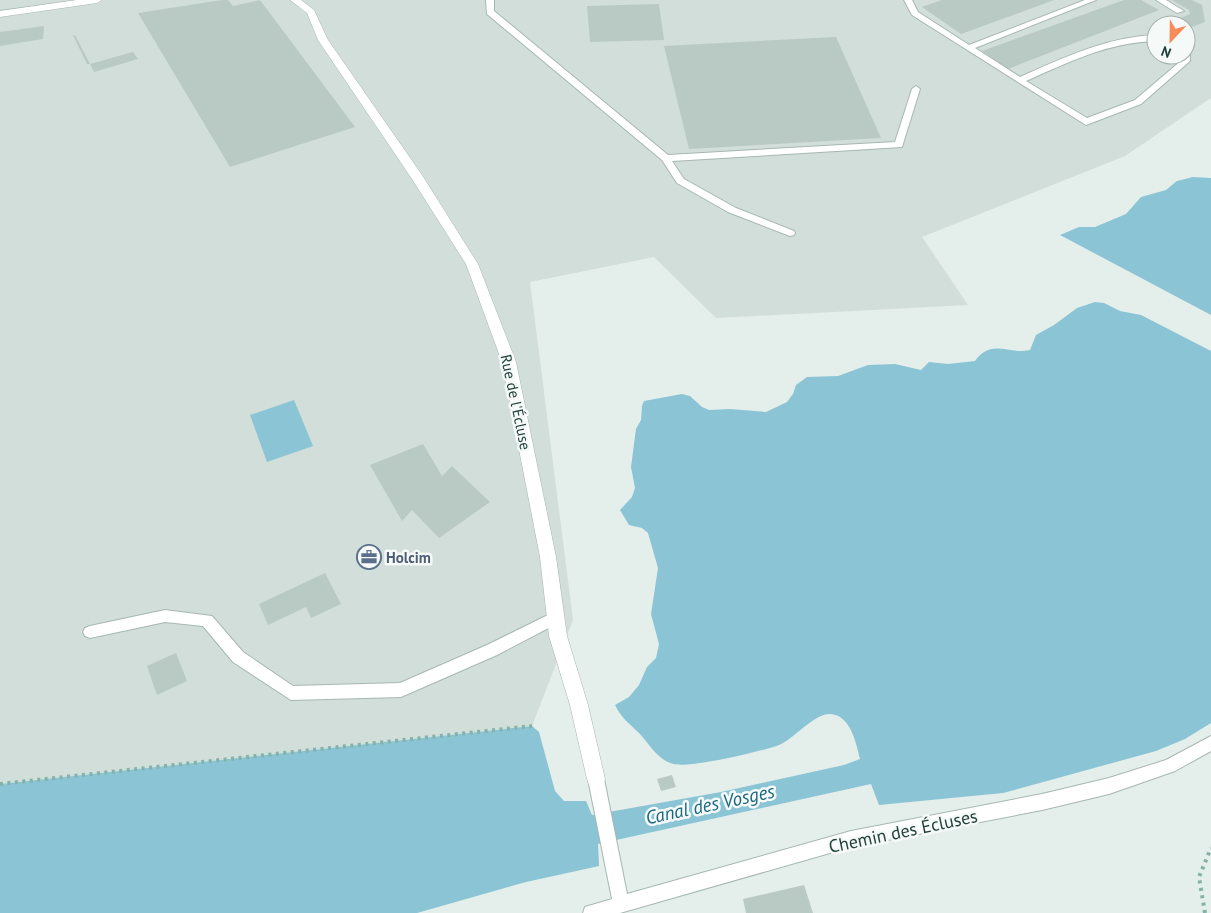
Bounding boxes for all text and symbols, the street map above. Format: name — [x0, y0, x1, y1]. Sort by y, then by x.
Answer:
north arrow — [1146, 15, 1196, 65]
text: N — [1158, 42, 1174, 62]
street label: Rue de l'Écluse — [497, 353, 535, 451]
office icon: Holcim — [356, 544, 382, 570]
place label: Holcim — [386, 548, 431, 567]
water label: Canal des Vosges — [643, 779, 777, 829]
street label: Chemin des Écluses — [826, 804, 980, 858]

